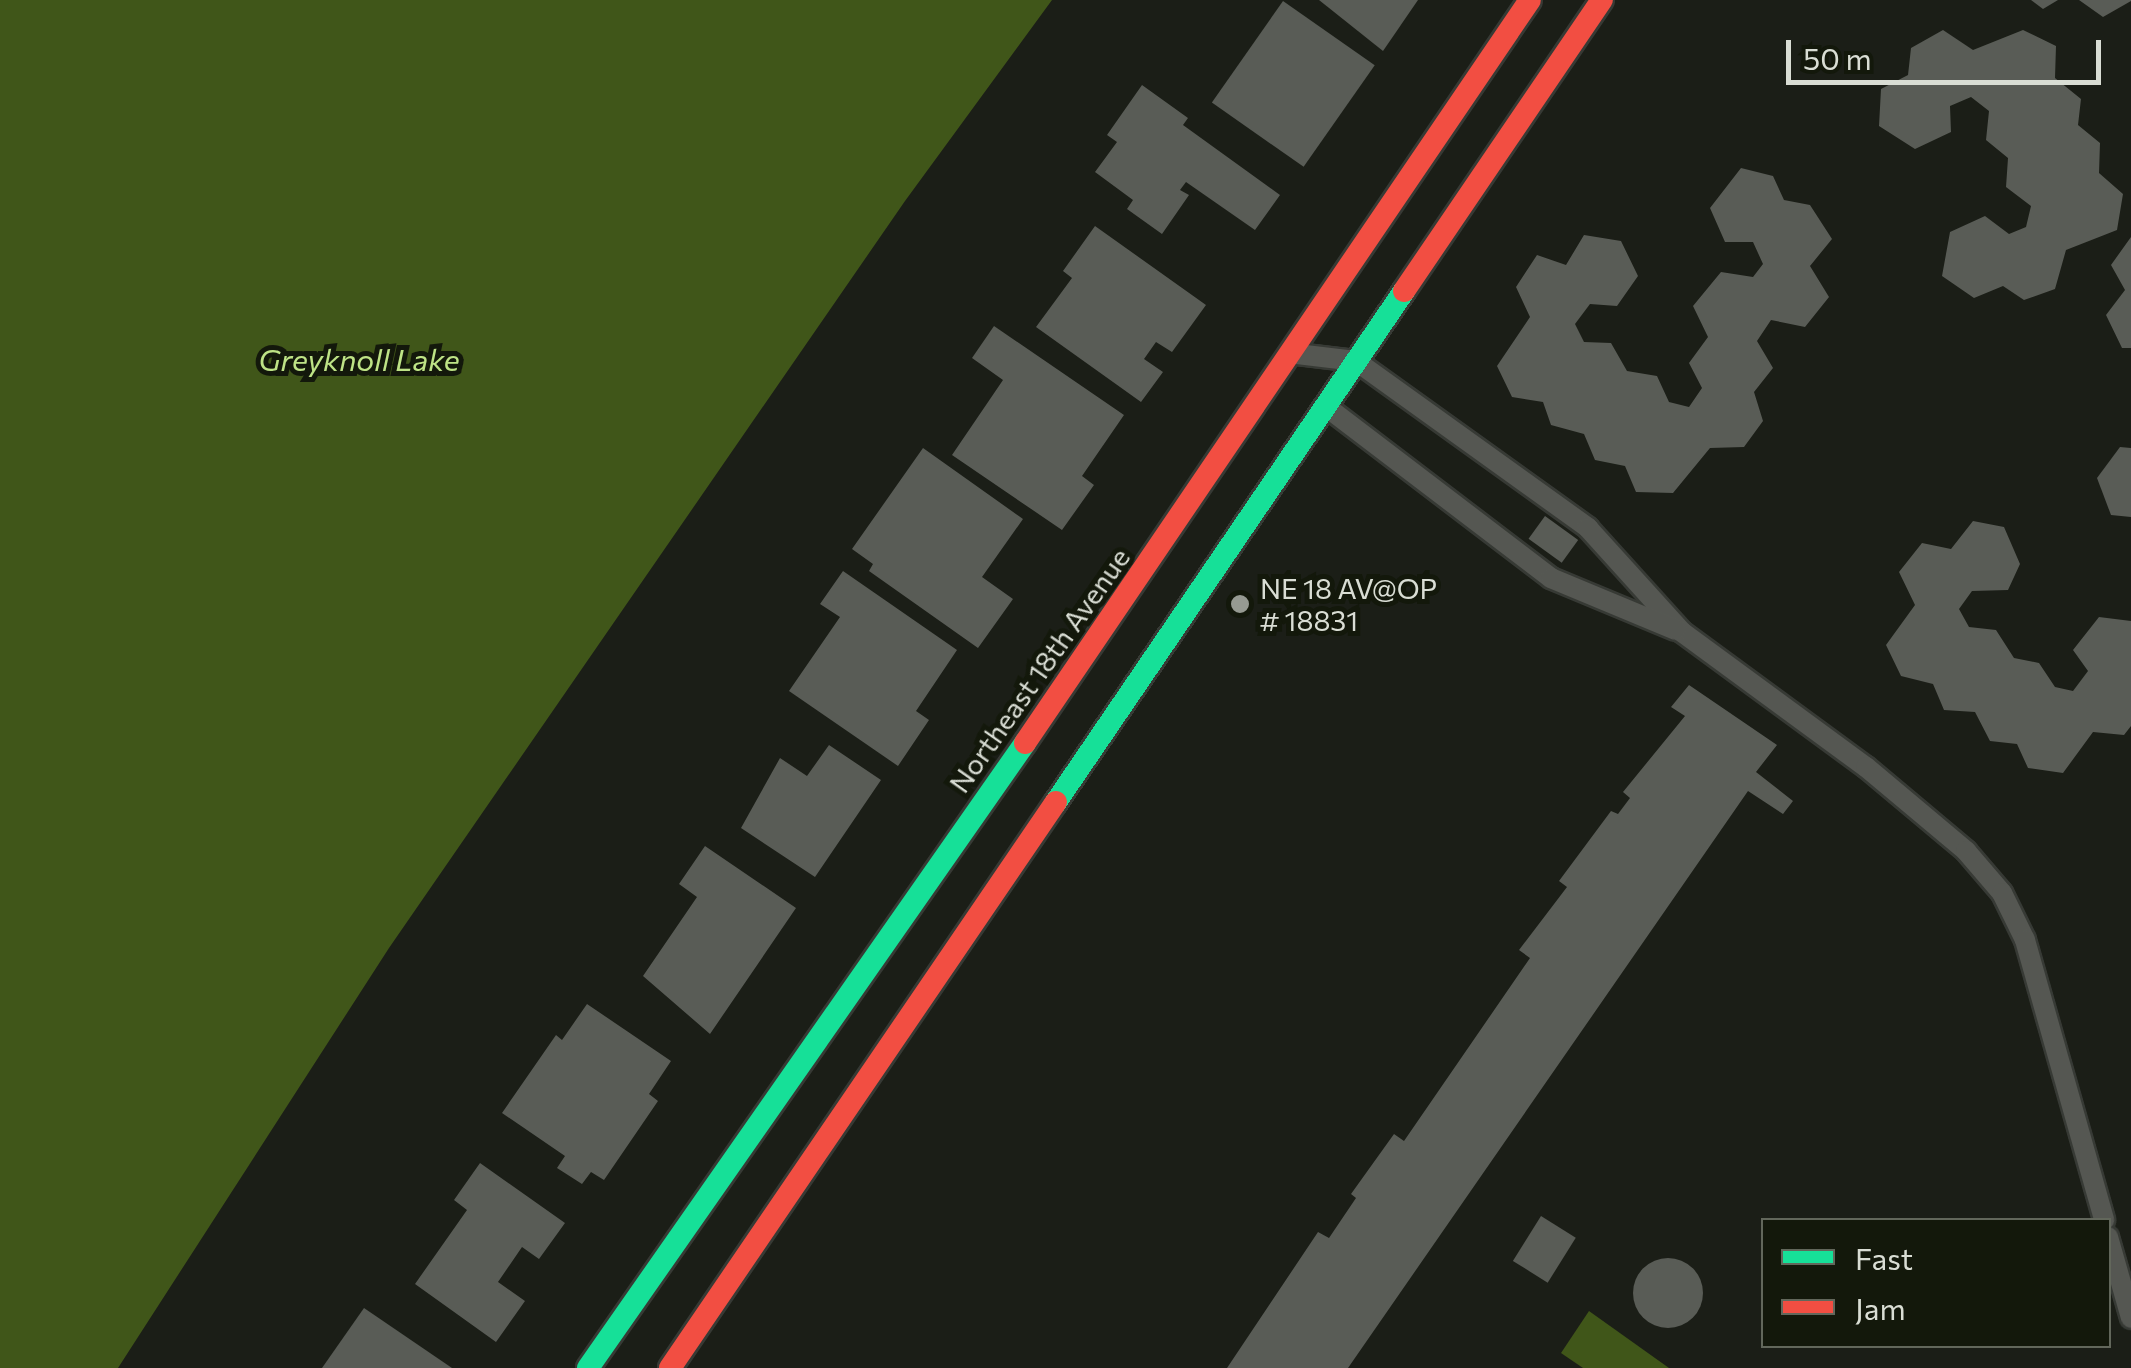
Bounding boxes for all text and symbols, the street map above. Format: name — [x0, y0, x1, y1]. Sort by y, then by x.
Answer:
scale bar — [1791, 20, 2106, 82]
text: 50 m — [1803, 39, 1872, 76]
water label: Greyknoll Lake — [258, 341, 460, 377]
street label: Northeast 18th Avenue — [942, 541, 1136, 799]
place label: NE 18 AV@OP # 18831 — [1260, 571, 1437, 637]
marker: NE 18 AV@OP # 18831 — [1229, 593, 1251, 615]
legend — [1761, 1218, 2111, 1348]
text: Fast — [1855, 1239, 1913, 1276]
text: Jam — [1855, 1289, 1906, 1326]

